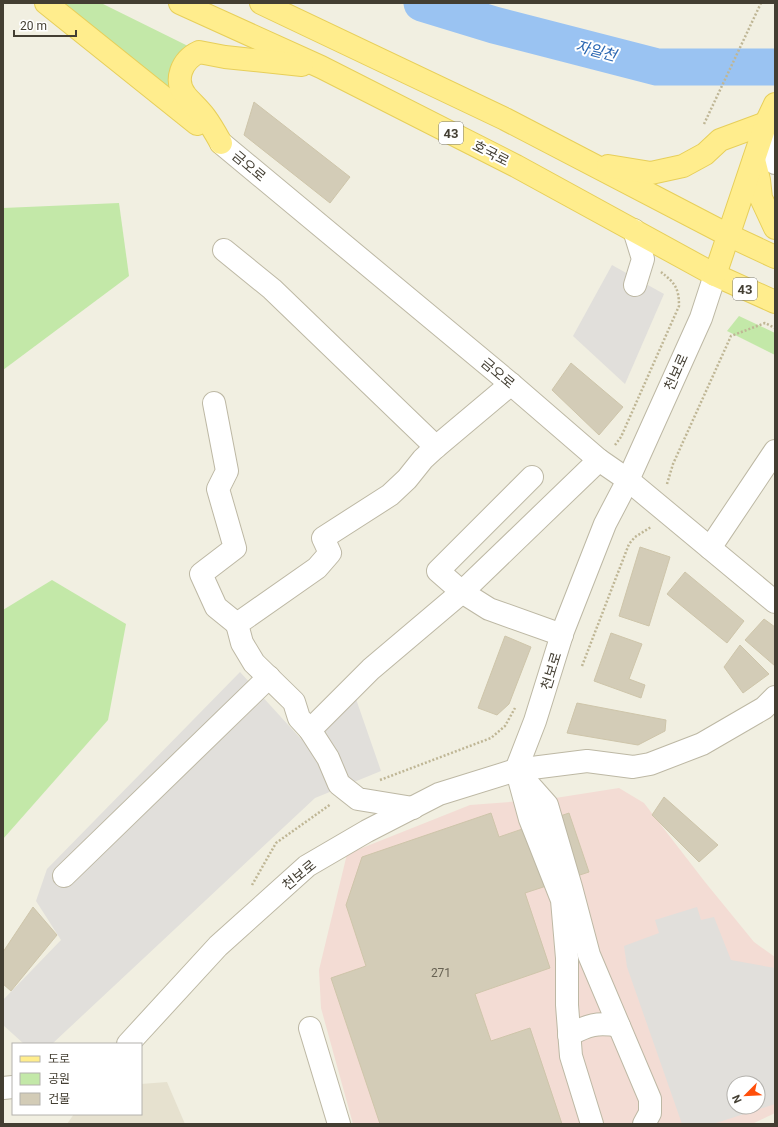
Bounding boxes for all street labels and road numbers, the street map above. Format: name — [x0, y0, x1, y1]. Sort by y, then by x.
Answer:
road number: 43 — [439, 122, 463, 144]
street label: 호국로 — [470, 137, 512, 169]
street label: 금오로 — [229, 147, 269, 185]
road number: 43 — [733, 278, 757, 300]
street label: 천보로 — [661, 351, 691, 393]
street label: 금오로 — [478, 354, 518, 392]
street label: 천보로 — [538, 650, 564, 692]
street label: 천보로 — [279, 857, 319, 893]

